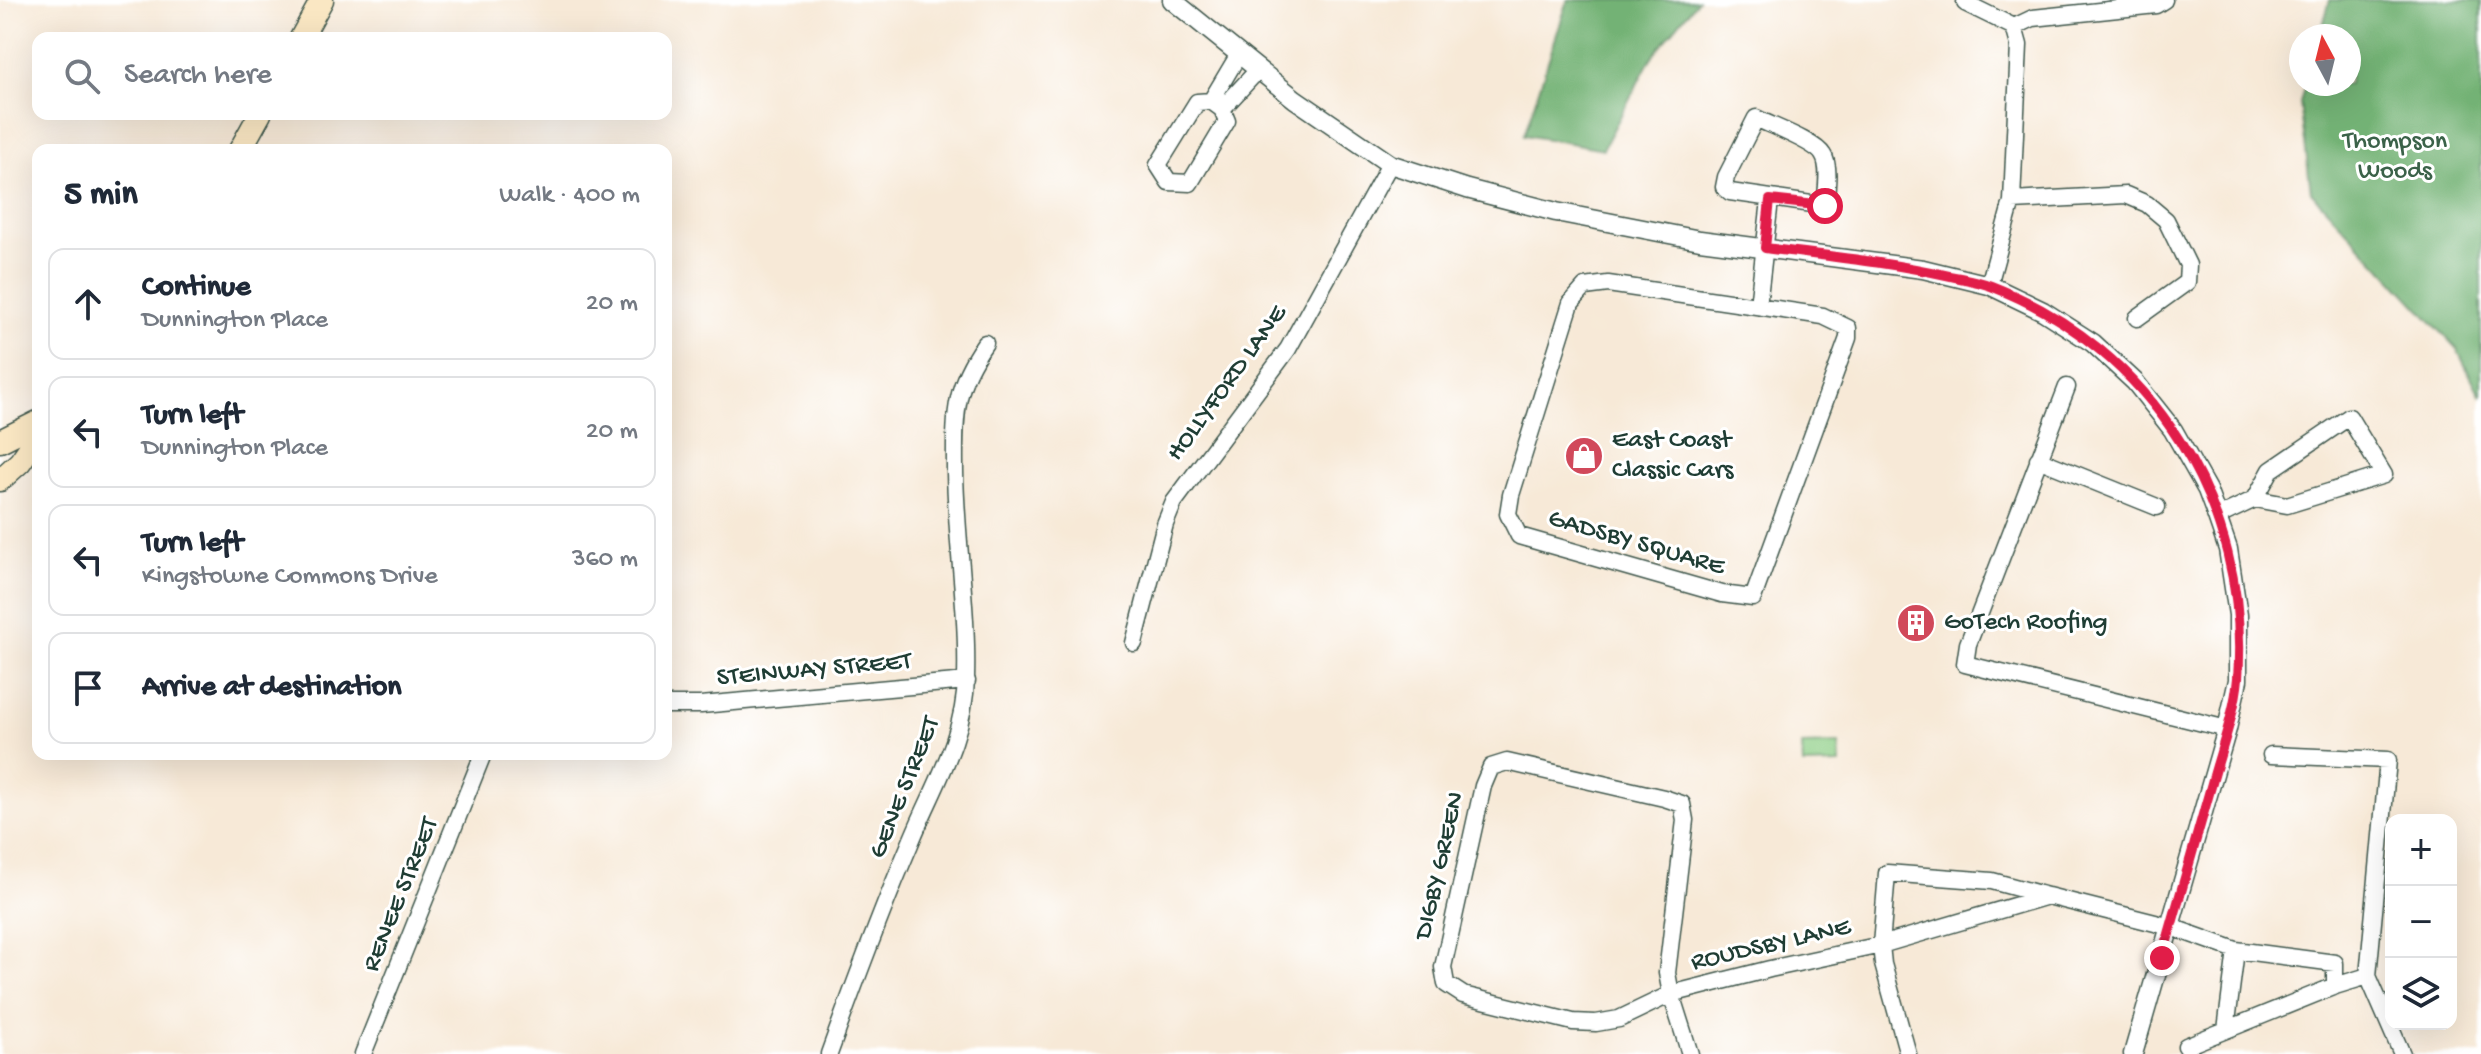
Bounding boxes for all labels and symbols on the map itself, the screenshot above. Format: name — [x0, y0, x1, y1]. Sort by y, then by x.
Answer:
north arrow — [2289, 24, 2361, 96]
park label: Thompson Woods — [2341, 127, 2448, 188]
route start — [1807, 188, 1843, 224]
street label: HOLLYFORD LANE — [1161, 299, 1295, 468]
place label: East Coast Classic Cars — [1612, 426, 1735, 487]
shop icon: East Coast Classic Cars — [1563, 435, 1605, 477]
street label: GADSBY SQUARE — [1544, 504, 1728, 584]
building icon: GoTech Roofing — [1895, 602, 1937, 644]
place label: GoTech Roofing — [1944, 608, 2108, 639]
street label: STEINWAY STREET — [715, 647, 914, 695]
street label: GENE STREET — [864, 712, 949, 863]
street label: DIGBY GREEN — [1409, 789, 1473, 945]
street label: RENEE STREET — [357, 813, 447, 977]
street label: ROUDSBY LANE — [1688, 912, 1855, 979]
route end — [2144, 940, 2180, 976]

